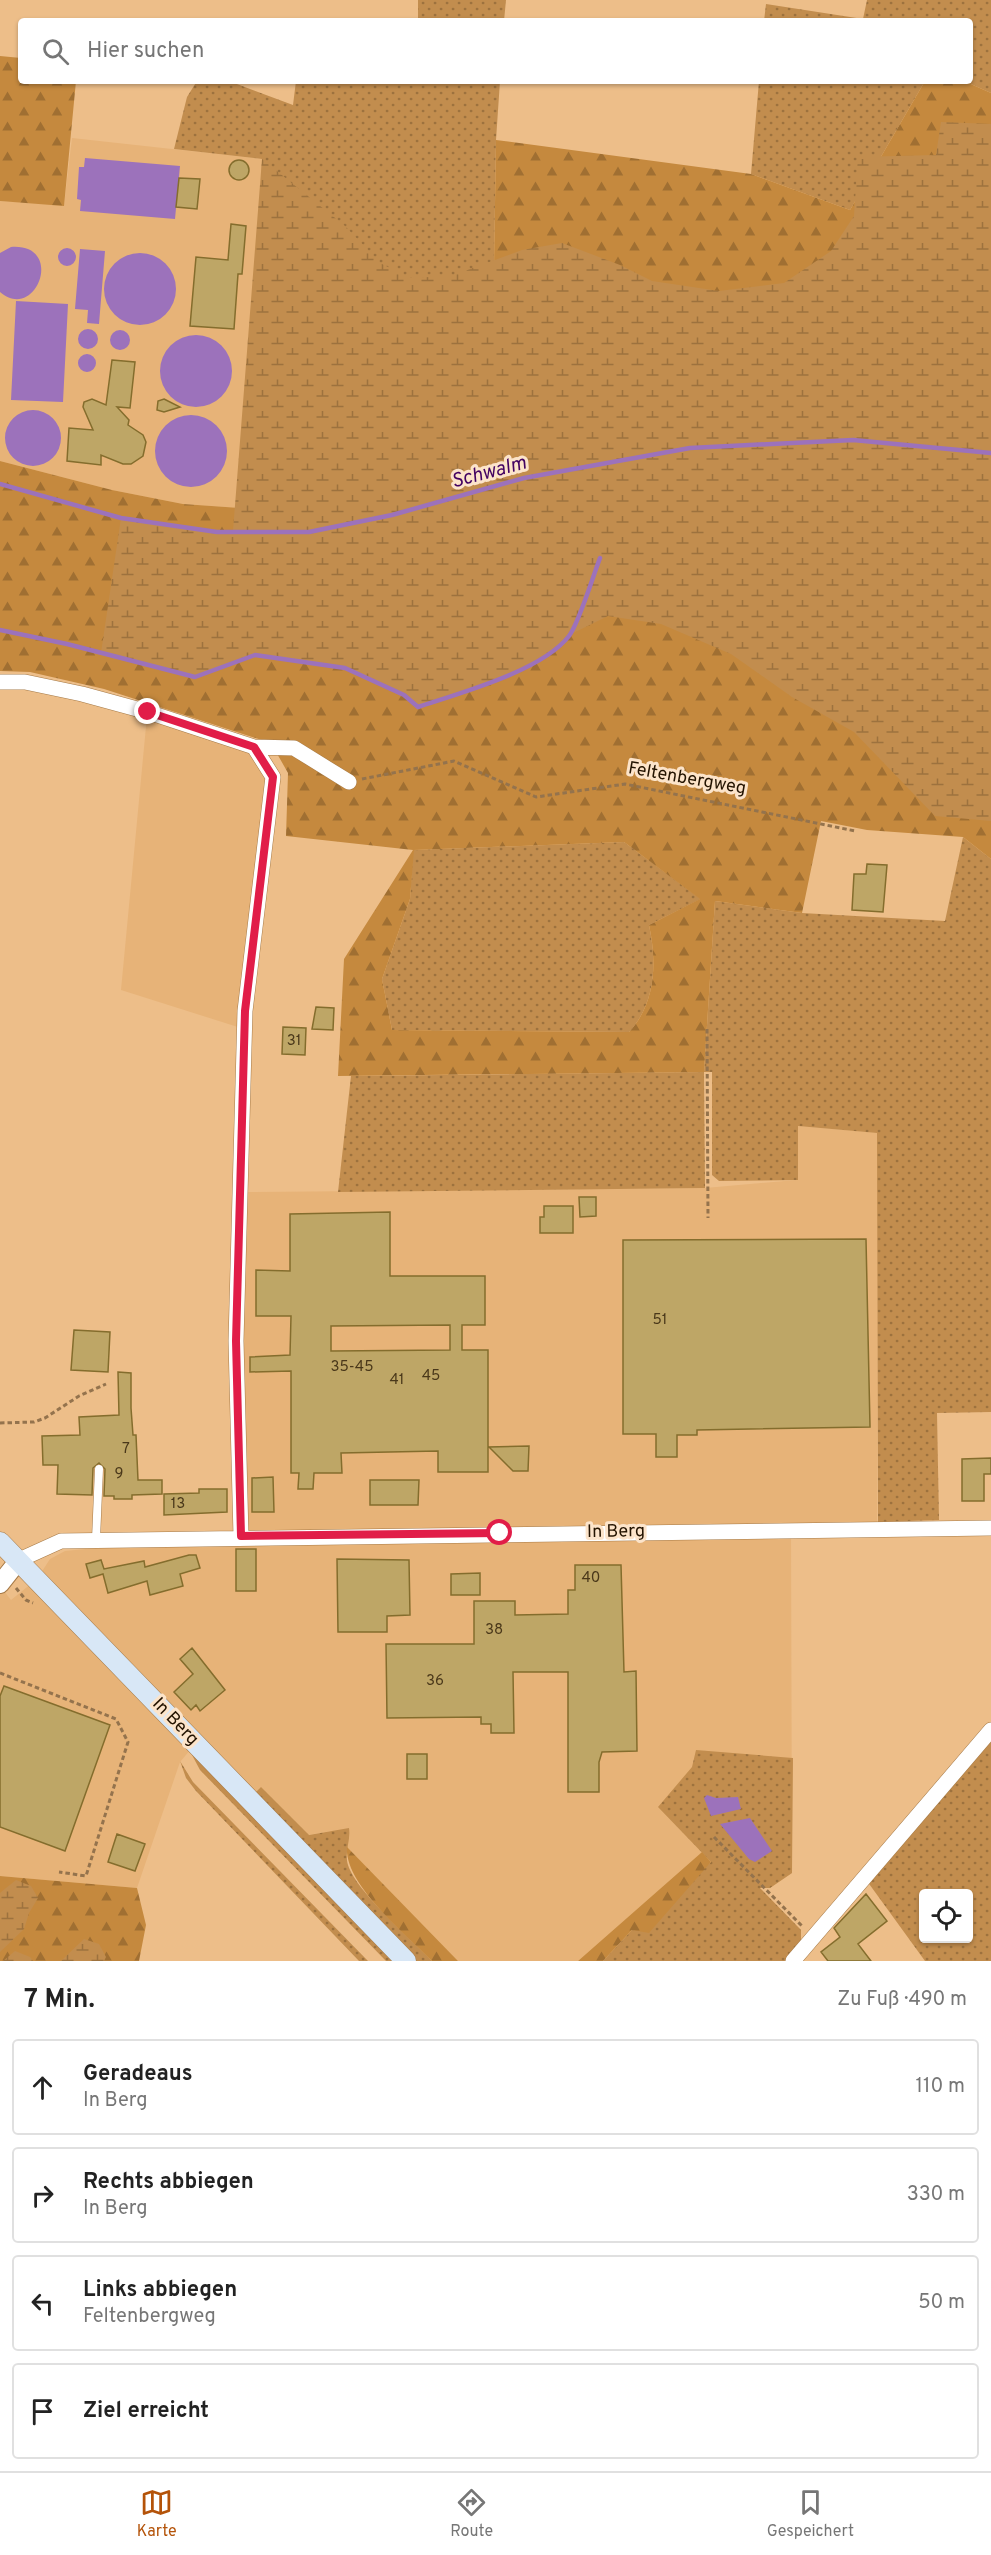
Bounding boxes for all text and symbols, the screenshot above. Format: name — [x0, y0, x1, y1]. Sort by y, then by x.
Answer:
search box — [18, 18, 973, 84]
icon: search — [39, 35, 72, 68]
text: Hier suchen — [87, 38, 204, 65]
water label: Schwalm — [449, 450, 530, 495]
route end — [134, 698, 160, 724]
street label: Feltenbergweg — [626, 757, 748, 801]
house number: 31 — [287, 1032, 301, 1051]
house number: 51 — [653, 1311, 667, 1330]
house number: 35-45 — [331, 1358, 373, 1377]
house number: 45 — [422, 1367, 440, 1386]
house number: 41 — [390, 1371, 404, 1390]
house number: 7 — [122, 1440, 130, 1459]
house number: 9 — [115, 1465, 123, 1484]
house number: 13 — [171, 1495, 185, 1514]
route start — [486, 1519, 512, 1545]
street label: In Berg — [587, 1520, 645, 1544]
house number: 40 — [582, 1569, 600, 1588]
house number: 38 — [485, 1621, 503, 1640]
house number: 36 — [426, 1672, 444, 1691]
street label: In Berg — [147, 1693, 203, 1751]
map controls — [919, 1889, 973, 1943]
button: locate — [919, 1889, 973, 1943]
text: 7 Min. — [24, 1984, 95, 2017]
text: Zu Fuß · 490 m — [837, 1987, 967, 2013]
text: Geradeaus — [83, 2061, 193, 2088]
icon: ahead — [26, 2071, 59, 2104]
text: 110 m — [916, 2074, 965, 2100]
text: In Berg — [83, 2088, 147, 2114]
text: Rechts abbiegen — [83, 2169, 254, 2196]
icon: right — [26, 2179, 59, 2212]
text: 330 m — [907, 2182, 965, 2208]
text: In Berg — [83, 2196, 147, 2222]
text: Links abbiegen — [83, 2277, 237, 2304]
icon: left — [26, 2287, 59, 2320]
text: 50 m — [918, 2290, 965, 2316]
text: Feltenbergweg — [83, 2304, 216, 2330]
icon: arrive — [26, 2395, 59, 2428]
text: Ziel erreicht — [83, 2398, 209, 2425]
tab: Karte — [137, 2486, 177, 2542]
tab: Route — [450, 2486, 493, 2542]
tab: Gespeichert — [767, 2486, 854, 2542]

